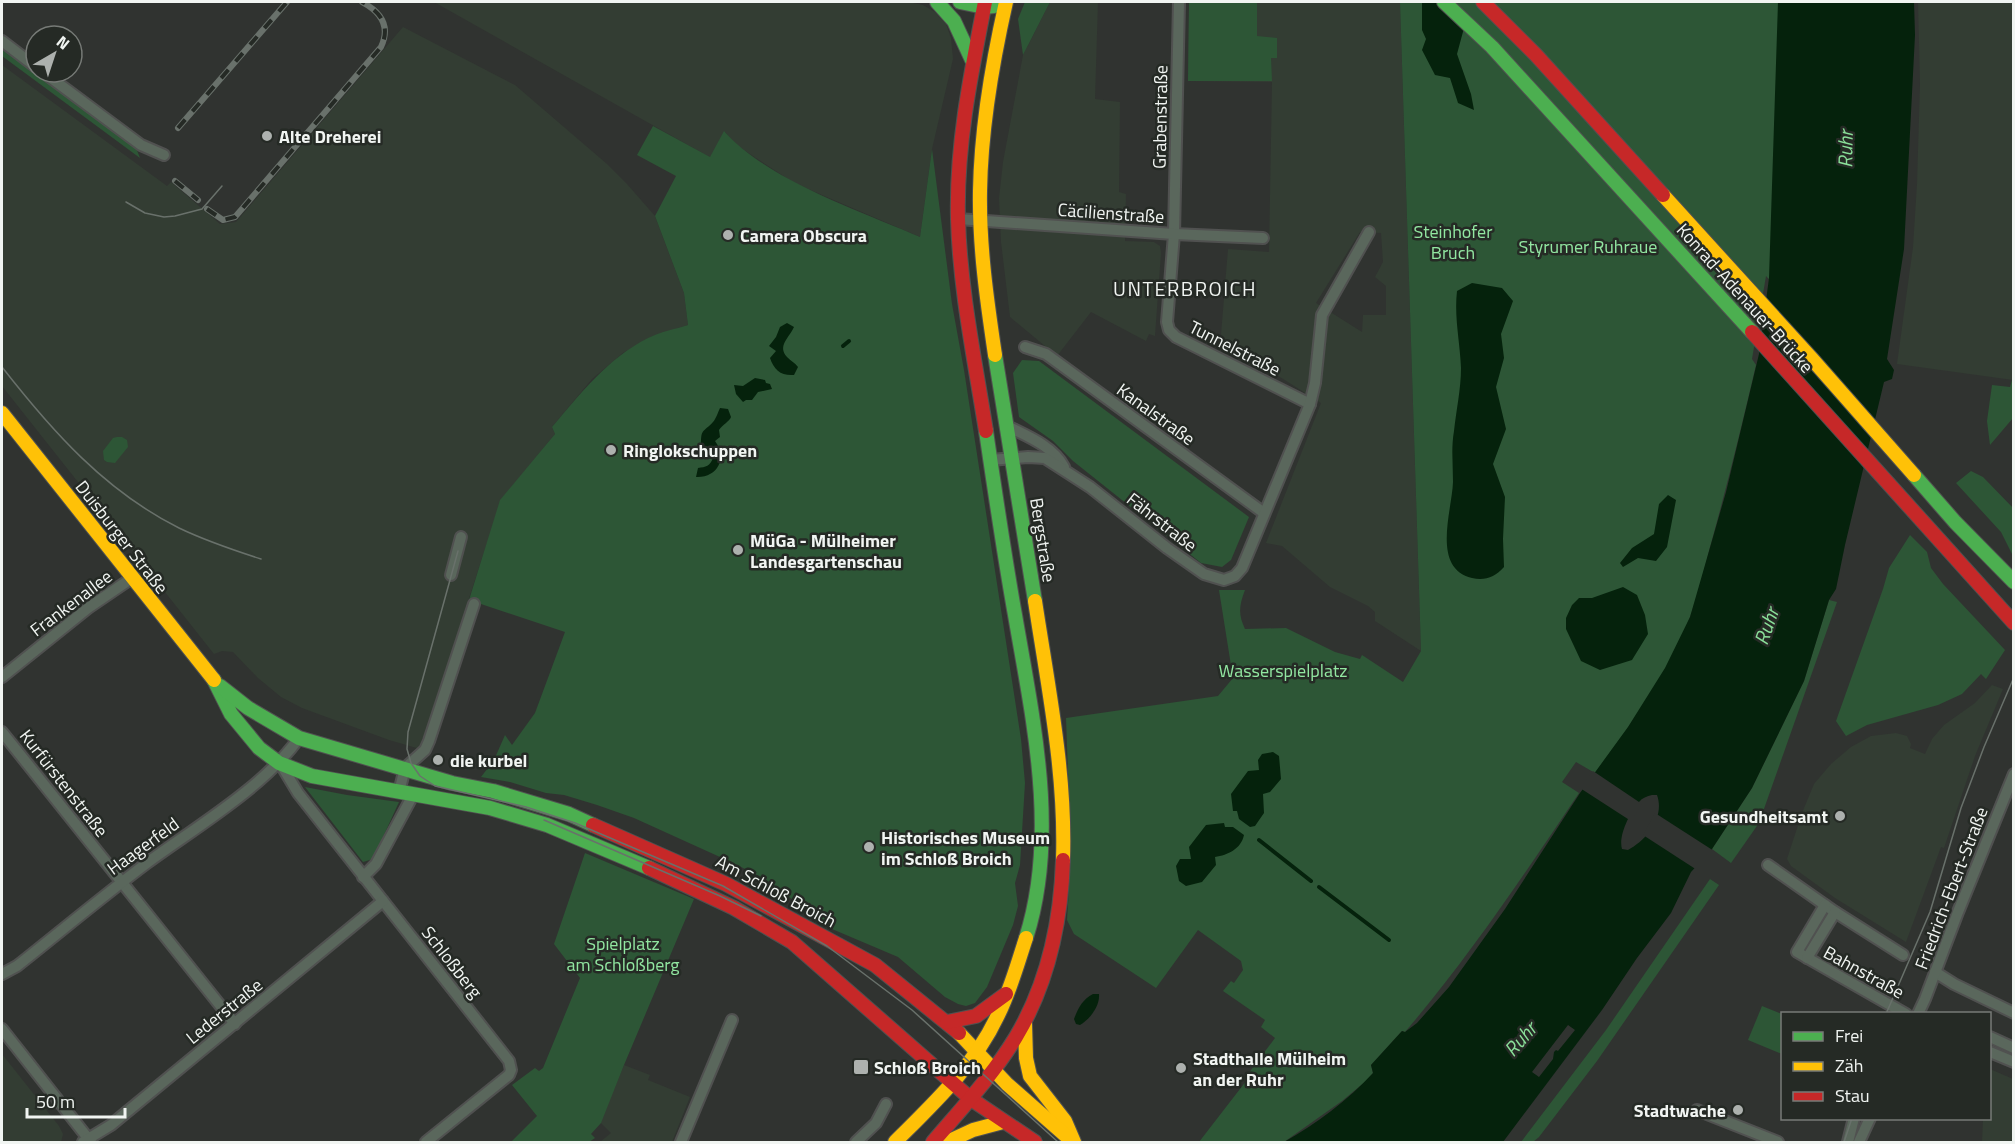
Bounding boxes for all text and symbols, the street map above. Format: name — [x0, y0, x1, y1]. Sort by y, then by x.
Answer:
north arrow — [24, 24, 84, 84]
text: N — [52, 30, 75, 55]
street label: Grabenstraße — [1146, 65, 1174, 169]
place label: Alte Dreherei — [279, 123, 381, 150]
water label: Ruhr — [1829, 127, 1861, 168]
marker: Alte Dreherei — [260, 129, 274, 143]
street label: Cäcilienstraße — [1057, 196, 1165, 230]
street label: Konrad-Adenauer-Brücke — [1670, 217, 1820, 379]
park label: Steinhofer Bruch — [1414, 218, 1492, 266]
place label: Camera Obscura — [740, 222, 867, 249]
marker: Camera Obscura — [721, 228, 735, 242]
park label: Styrumer Ruhraue — [1519, 233, 1657, 260]
district label: UNTERBROICH — [1113, 273, 1257, 304]
street label: Tunnelstraße — [1185, 313, 1285, 383]
street label: Kanalstraße — [1111, 376, 1201, 452]
place label: Ringlokschuppen — [623, 437, 757, 464]
marker: Ringlokschuppen — [604, 443, 618, 457]
street label: Duisburger Straße — [69, 474, 175, 600]
street label: Fährstraße — [1121, 486, 1203, 558]
street label: Bergstraße — [1023, 496, 1063, 584]
place label: MüGa - Mülheimer Landesgartenschau — [750, 527, 902, 575]
marker: MüGa - Mülheimer Landesgartenschau — [731, 543, 745, 557]
street label: Frankenallee — [24, 563, 118, 643]
water label: Ruhr — [1745, 601, 1788, 649]
park label: Wasserspielplatz — [1219, 657, 1347, 684]
street label: Kurfürstenstraße — [13, 723, 115, 843]
place label: die kurbel — [450, 747, 527, 774]
marker: die kurbel — [431, 753, 445, 767]
place label: Gesundheitsamt — [1700, 803, 1828, 830]
street label: Friedrich-Ebert-Straße — [1908, 803, 1994, 973]
marker: Gesundheitsamt — [1833, 809, 1847, 823]
street label: Haagerfeld — [101, 811, 185, 881]
place label: Historisches Museum im Schloß Broich — [881, 824, 1050, 872]
marker: Historisches Museum im Schloß Broich — [862, 840, 876, 854]
street label: Am Schloß Broich — [711, 848, 841, 934]
street label: Schloßberg — [415, 920, 489, 1004]
park label: Spielplatz am Schloßberg — [566, 930, 680, 978]
street label: Bahnstraße — [1819, 939, 1909, 1005]
street label: Lederstraße — [180, 972, 268, 1050]
legend — [1781, 1012, 1991, 1120]
water label: Ruhr — [1496, 1013, 1546, 1063]
text: Frei — [1835, 1022, 1863, 1049]
place label: Stadthalle Mülheim an der Ruhr — [1193, 1045, 1346, 1093]
text: Zäh — [1835, 1052, 1863, 1079]
place label: Schloß Broich — [874, 1054, 981, 1081]
marker: Schloß Broich — [852, 1058, 870, 1076]
marker: Stadthalle Mülheim an der Ruhr — [1174, 1061, 1188, 1075]
scale bar — [27, 1081, 124, 1119]
text: Stau — [1835, 1082, 1870, 1109]
text: 50 m — [36, 1088, 75, 1115]
place label: Stadtwache — [1634, 1097, 1726, 1124]
marker: Stadtwache — [1731, 1103, 1745, 1117]

